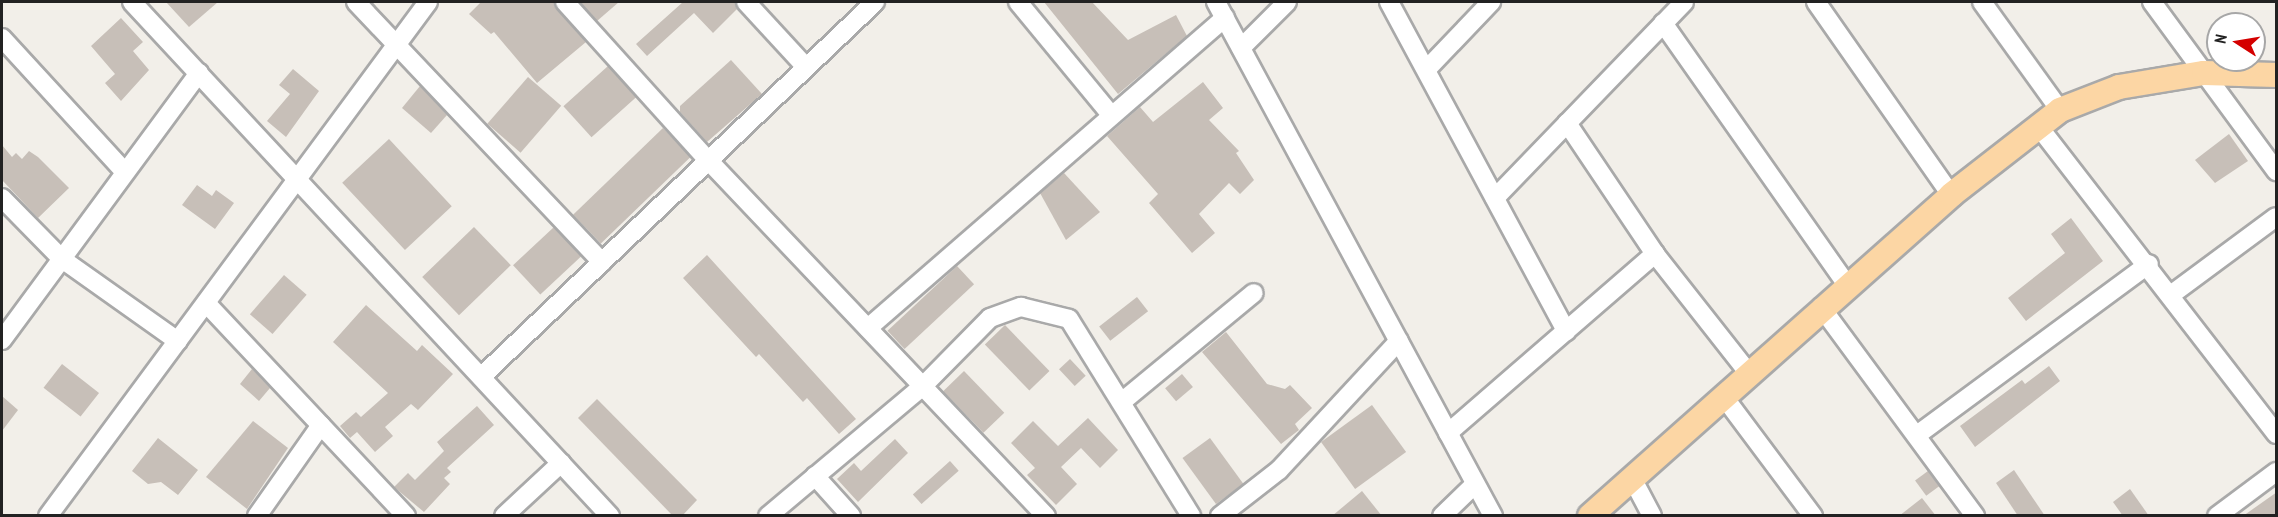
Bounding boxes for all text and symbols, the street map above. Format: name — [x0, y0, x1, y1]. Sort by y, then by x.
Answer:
north arrow — [2206, 12, 2266, 72]
text: N — [2210, 32, 2231, 45]

